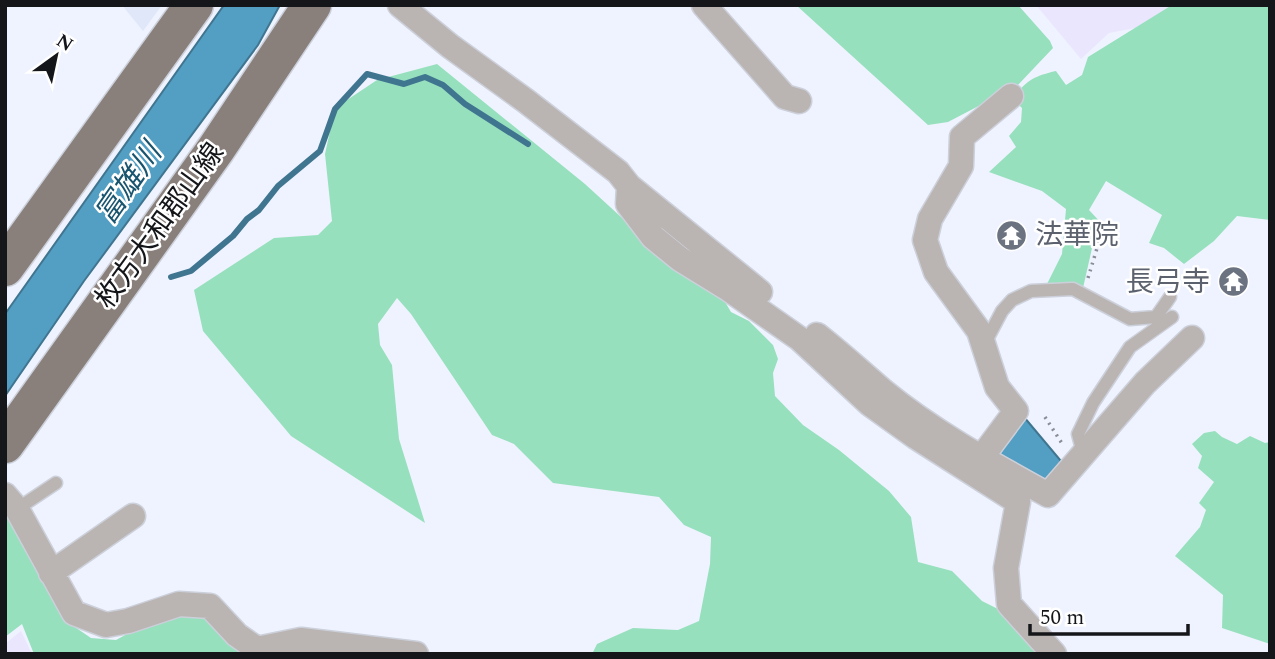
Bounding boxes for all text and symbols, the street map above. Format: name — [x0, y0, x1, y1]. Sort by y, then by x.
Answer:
north arrow — [21, 21, 91, 91]
text: N — [50, 27, 79, 59]
water label: 富雄川 — [84, 131, 175, 234]
street label: 枚方大和郡山線 — [85, 134, 235, 318]
place label: 法華院 — [1035, 214, 1119, 257]
temple icon: 法華院 — [995, 218, 1029, 252]
place label: 長弓寺 — [1126, 261, 1210, 304]
temple icon: 長弓寺 — [1216, 265, 1250, 299]
scale bar — [1030, 592, 1188, 636]
text: 50 m — [1040, 602, 1084, 634]

